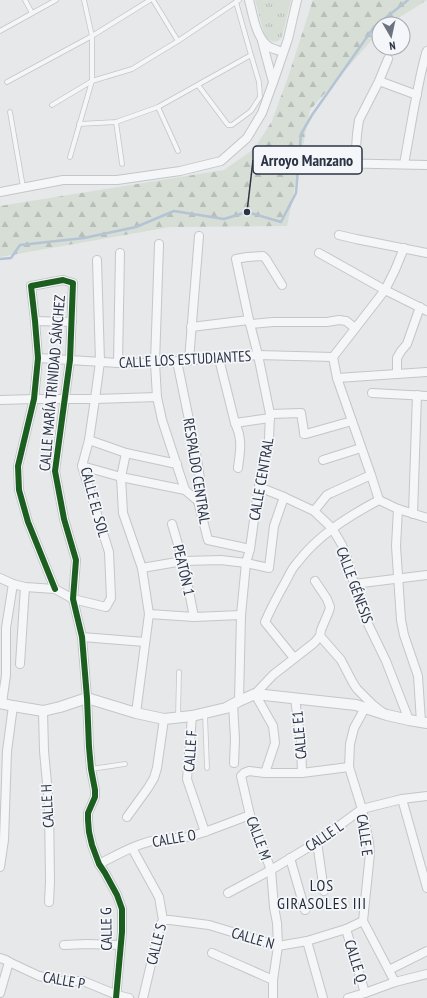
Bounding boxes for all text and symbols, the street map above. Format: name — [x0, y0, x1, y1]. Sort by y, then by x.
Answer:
north arrow — [371, 16, 411, 56]
text: N — [388, 38, 397, 53]
callout: Arroyo Manzano — [253, 146, 362, 174]
text: Arroyo Manzano — [260, 150, 353, 170]
street label: CALLE MARÍA TRINIDAD SÁNCHEZ — [35, 294, 69, 472]
street label: CALLE LOS ESTUDIANTES — [118, 346, 252, 372]
street label: RESPALDO CENTRAL — [179, 417, 215, 526]
street label: CALLE CENTRAL — [244, 435, 278, 522]
street label: CALLE EL SOL — [77, 465, 114, 540]
street label: PEATÓN 1 — [169, 543, 199, 597]
street label: CALLE GÉNESIS — [332, 544, 378, 626]
street label: CALLE E1 — [287, 710, 311, 760]
street label: CALLE F — [179, 729, 201, 773]
street label: CALLE H — [36, 784, 58, 828]
street label: CALLE E — [353, 813, 377, 857]
street label: CALLE M — [242, 814, 276, 862]
street label: CALLE L — [301, 816, 347, 856]
street label: CALLE O — [151, 825, 197, 851]
district label: LOS GIRASOLES III — [277, 875, 367, 913]
street label: CALLE G — [96, 907, 116, 951]
street label: CALLE S — [142, 921, 170, 967]
street label: CALLE N — [229, 923, 277, 953]
street label: CALLE Q — [340, 937, 372, 985]
street label: CALLE P — [41, 967, 87, 993]

